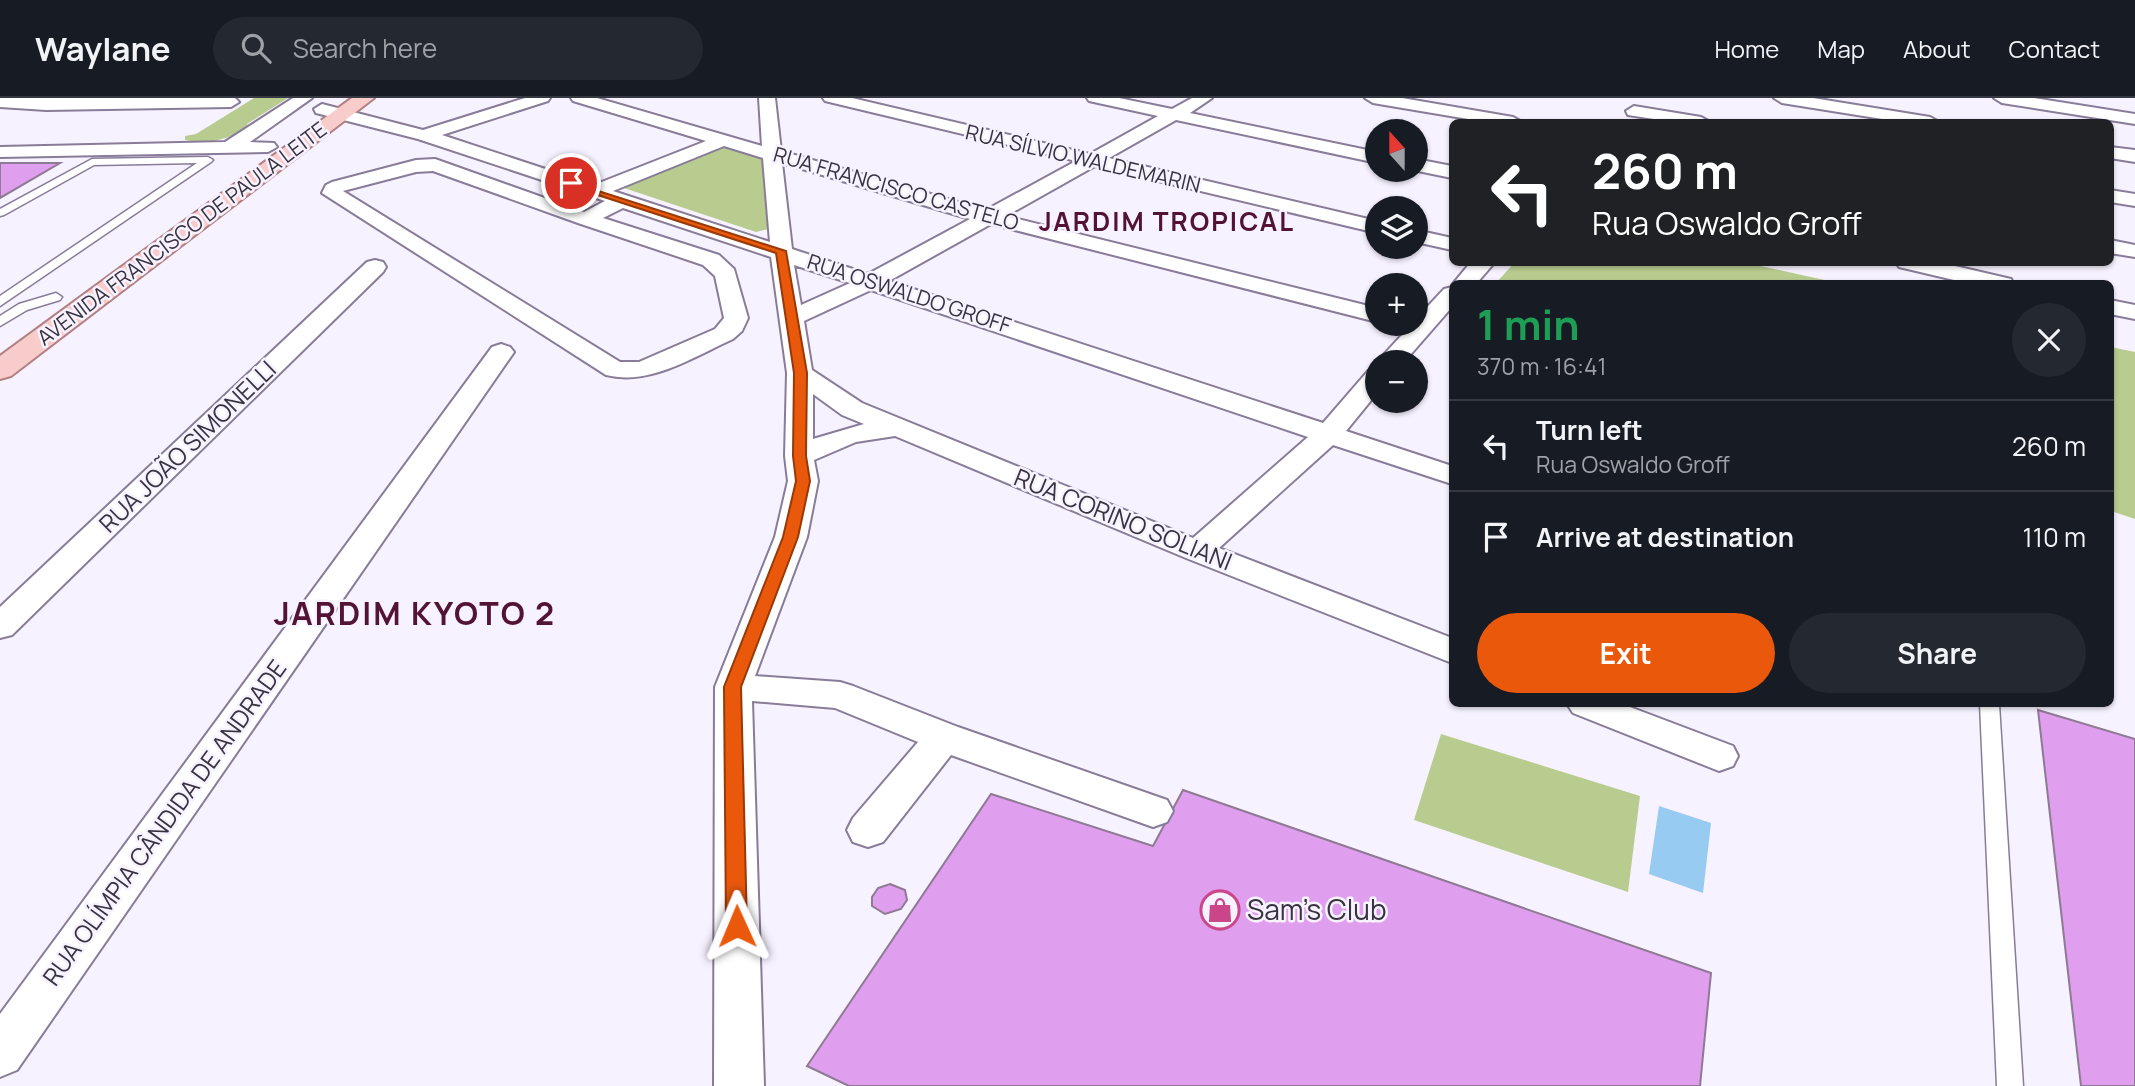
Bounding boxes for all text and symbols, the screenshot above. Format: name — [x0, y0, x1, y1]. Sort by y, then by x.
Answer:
search box — [213, 17, 703, 80]
text: Waylane — [35, 26, 171, 71]
icon: search — [237, 29, 275, 67]
text: Search here — [293, 30, 437, 66]
text: Home — [1714, 32, 1779, 65]
text: Map — [1817, 32, 1865, 65]
text: About — [1903, 32, 1971, 65]
text: Contact — [2009, 32, 2100, 65]
street label: AVENIDA FRANCISCO DE PAULA LEITE — [31, 115, 332, 351]
street label: RUA SÍLVIO WALDEMARIN — [963, 117, 1204, 199]
north arrow — [1365, 119, 1428, 182]
map controls — [1365, 119, 1428, 413]
text: 260 m — [1592, 137, 1738, 204]
street label: RUA FRANCISCO CASTELO — [770, 140, 1022, 237]
icon: left — [1477, 147, 1568, 238]
pin — [541, 153, 601, 213]
icon: arrive — [552, 164, 590, 202]
button: layers — [1365, 196, 1428, 259]
text: Rua Oswaldo Groff — [1592, 201, 1862, 245]
district label: JARDIM TROPICAL — [1039, 203, 1295, 239]
street label: RUA OSWALDO GROFF — [804, 247, 1015, 339]
button: + — [1365, 273, 1428, 336]
text: 1 min — [1477, 295, 1580, 353]
button: close — [2012, 303, 2086, 377]
button: − — [1365, 350, 1428, 413]
text: 370 m · 16:41 — [1477, 350, 1606, 382]
street label: RUA JOÃO SIMONELLI — [91, 353, 283, 539]
text: Turn left — [1536, 412, 1643, 448]
icon: left — [1477, 427, 1515, 465]
text: 260 m — [2012, 428, 2086, 464]
text: Rua Oswaldo Groff — [1536, 448, 1730, 480]
street label: RUA CORINO SOLIANI — [1010, 460, 1237, 577]
icon: arrive — [1477, 518, 1515, 556]
text: Arrive at destination — [1536, 519, 1794, 555]
text: 110 m — [2023, 519, 2086, 555]
district label: JARDIM KYOTO 2 — [274, 591, 556, 635]
button: Exit — [1477, 613, 1775, 693]
button: Share — [1789, 613, 2086, 693]
street label: RUA OLÍMPIA CÂNDIDA DE ANDRADE — [34, 653, 293, 992]
position arrow — [700, 889, 774, 963]
shop icon: Sam's Club — [1199, 889, 1241, 931]
place label: Sam's Club — [1247, 890, 1386, 928]

